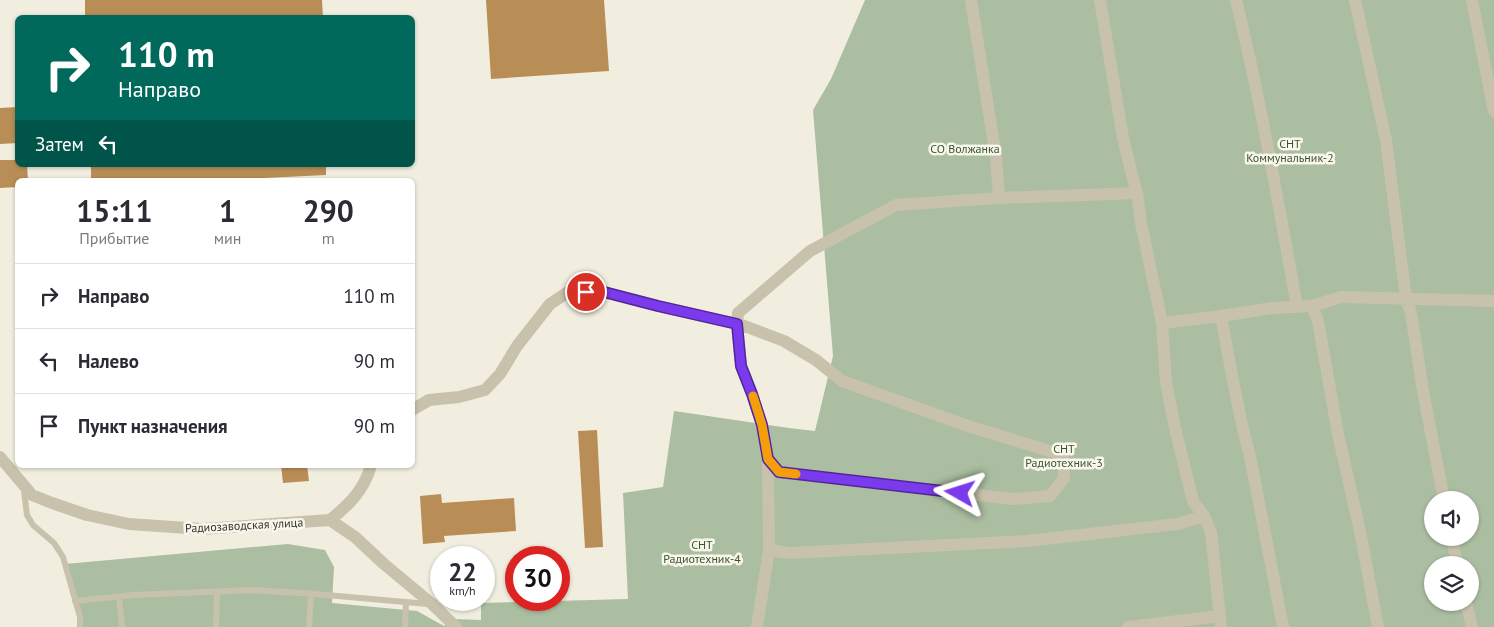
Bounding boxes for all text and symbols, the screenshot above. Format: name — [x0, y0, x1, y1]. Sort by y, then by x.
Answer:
text: 110 m — [118, 31, 215, 77]
icon: right — [35, 35, 100, 100]
text: Направо — [118, 75, 201, 103]
icon: left — [94, 130, 122, 158]
text: Затем — [35, 132, 84, 156]
park label: СНТ Коммунальник-2 — [1246, 136, 1334, 165]
park label: СО Волжанка — [930, 141, 1000, 156]
text: 15:11 — [76, 191, 152, 230]
text: 1 — [219, 191, 236, 230]
text: 290 — [303, 191, 354, 230]
text: Прибытие — [79, 228, 150, 248]
text: мин — [214, 228, 241, 248]
text: m — [322, 228, 335, 248]
pin — [565, 271, 607, 313]
icon: arrive — [572, 278, 600, 306]
icon: right — [35, 282, 63, 310]
text: Направо — [78, 284, 149, 308]
text: 110 m — [343, 284, 395, 308]
icon: left — [35, 347, 63, 375]
text: Налево — [78, 349, 139, 373]
text: 90 m — [354, 349, 395, 373]
icon: arrive — [35, 412, 63, 440]
text: Пункт назначения — [78, 414, 228, 438]
text: 90 m — [354, 414, 395, 438]
park label: СНТ Радиотехник-3 — [1025, 441, 1103, 470]
position arrow — [933, 466, 985, 518]
map controls — [1424, 491, 1479, 611]
button: sound — [1424, 491, 1479, 546]
street label: Радиозаводская улица — [185, 514, 304, 536]
park label: СНТ Радиотехник-4 — [663, 537, 741, 566]
speed limit sign: 30 — [505, 546, 570, 611]
text: 22 — [448, 556, 477, 588]
button: layers — [1424, 556, 1479, 611]
text: km/h — [449, 583, 476, 598]

